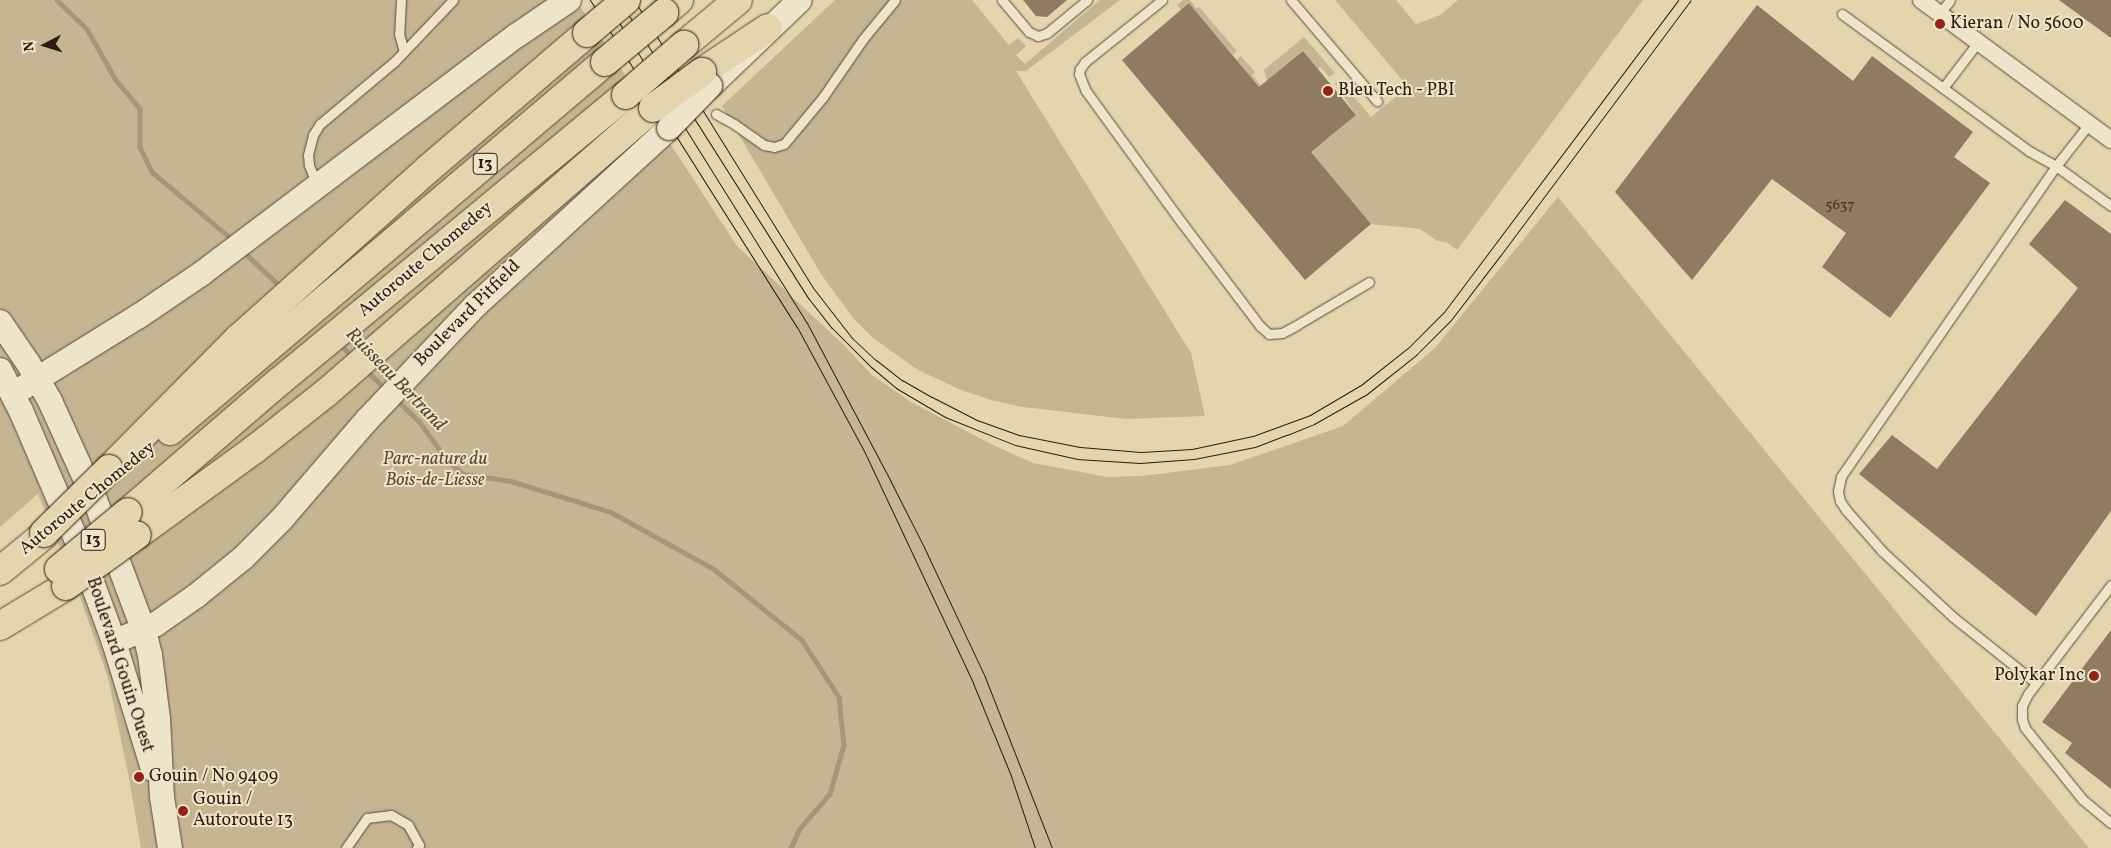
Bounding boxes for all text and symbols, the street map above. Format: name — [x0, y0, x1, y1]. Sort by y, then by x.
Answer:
place label: Kieran / No 5600 — [1950, 13, 2083, 35]
marker: Kieran / No 5600 — [1934, 18, 1946, 30]
north arrow — [20, 20, 70, 70]
text: N — [20, 40, 39, 52]
place label: Bleu Tech - PBI — [1338, 80, 1456, 102]
marker: Bleu Tech - PBI — [1322, 85, 1334, 97]
road number: 13 — [472, 150, 498, 178]
house number: 5637 — [1825, 197, 1855, 215]
street label: Autoroute Chomedey — [355, 198, 497, 322]
street label: Boulevard Pitfield — [410, 256, 526, 372]
water label: Ruisseau Bertrand — [340, 324, 450, 436]
street label: Autoroute Chomedey — [16, 438, 160, 560]
park label: Parc-nature du Bois-de-Liesse — [383, 450, 487, 492]
road number: 13 — [80, 526, 106, 554]
street label: Boulevard Gouin Ouest — [80, 575, 158, 755]
place label: Polykar Inc — [1994, 665, 2084, 687]
marker: Polykar Inc — [2088, 670, 2100, 682]
place label: Gouin / No 9409 — [149, 766, 278, 788]
marker: Gouin / No 9409 — [133, 771, 145, 783]
place label: Gouin / Autoroute 13 — [193, 790, 293, 832]
marker: Gouin / Autoroute 13 — [177, 805, 189, 817]

